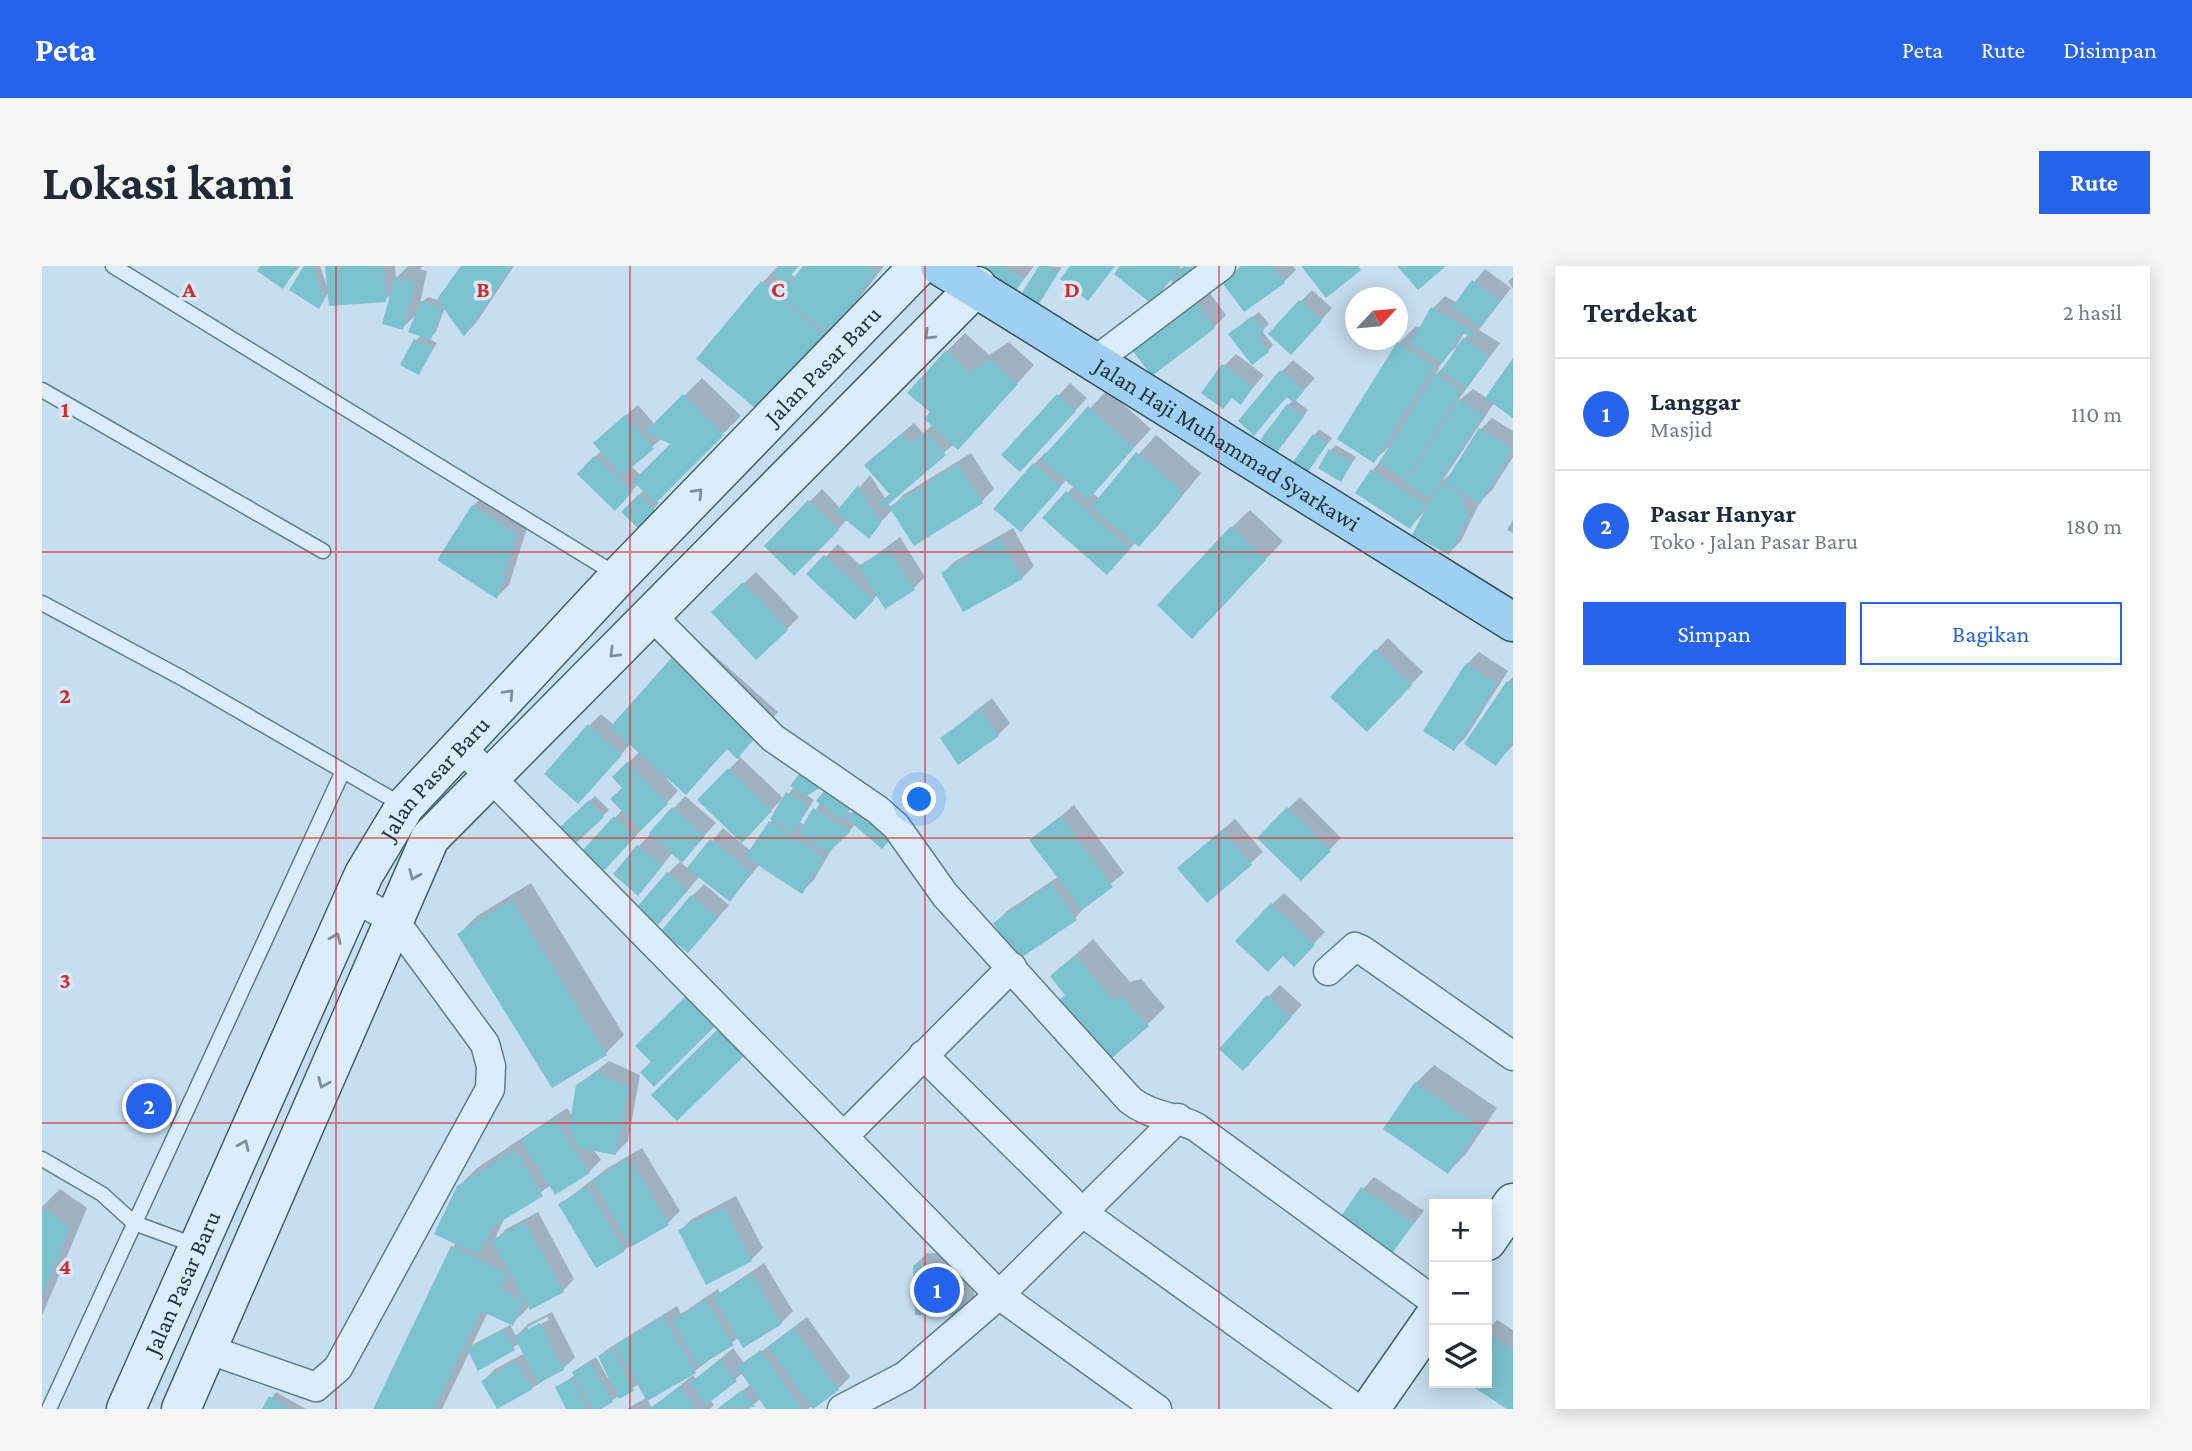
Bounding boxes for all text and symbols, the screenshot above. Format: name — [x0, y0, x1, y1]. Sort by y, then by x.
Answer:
text: Peta — [35, 31, 96, 68]
text: Peta — [1902, 36, 1943, 63]
text: Rute — [1981, 36, 2025, 63]
text: Disimpan — [2063, 36, 2157, 63]
button: Rute — [2039, 151, 2150, 214]
text: Lokasi kami — [42, 155, 294, 210]
text: A — [181, 276, 196, 302]
text: B — [476, 276, 490, 302]
text: C — [771, 276, 785, 302]
text: D — [1064, 276, 1080, 302]
north arrow — [1345, 287, 1408, 350]
text: Terdekat — [1583, 295, 1697, 328]
text: 2 hasil — [2063, 299, 2122, 325]
street label: Jalan Pasar Baru — [757, 300, 886, 432]
one-way arrow — [925, 327, 937, 339]
street label: Jalan Haji Muhammad Syarkawi — [1088, 350, 1365, 537]
text: Langgar — [1650, 387, 1741, 416]
text: 1 — [61, 396, 70, 422]
text: 1 — [1602, 401, 1610, 427]
text: 110 m — [2071, 401, 2122, 427]
text: Masjid — [1650, 416, 1713, 442]
one-way arrow — [690, 489, 703, 502]
text: Pasar Hanyar — [1650, 499, 1796, 528]
text: 2 — [1600, 513, 1612, 539]
text: 180 m — [2066, 513, 2122, 539]
text: Toko · Jalan Pasar Baru — [1650, 528, 1858, 554]
button: Simpan — [1583, 602, 1846, 665]
button: Bagikan — [1860, 602, 2122, 665]
one-way arrow — [609, 645, 622, 658]
text: 2 — [59, 682, 71, 708]
one-way arrow — [500, 689, 513, 702]
street label: Jalan Pasar Baru — [373, 710, 495, 846]
your location — [902, 782, 936, 816]
one-way arrow — [408, 868, 422, 880]
one-way arrow — [328, 932, 342, 945]
text: 3 — [59, 967, 71, 993]
one-way arrow — [317, 1076, 331, 1089]
pin: 2 — [126, 1080, 172, 1132]
one-way arrow — [236, 1140, 250, 1153]
map controls — [1429, 1199, 1492, 1388]
button: + — [1429, 1199, 1492, 1262]
street label: Jalan Pasar Baru — [137, 1206, 226, 1361]
text: 4 — [59, 1253, 71, 1279]
button: − — [1429, 1262, 1492, 1325]
pin: 1 — [914, 1264, 960, 1316]
button: layers — [1429, 1325, 1492, 1388]

